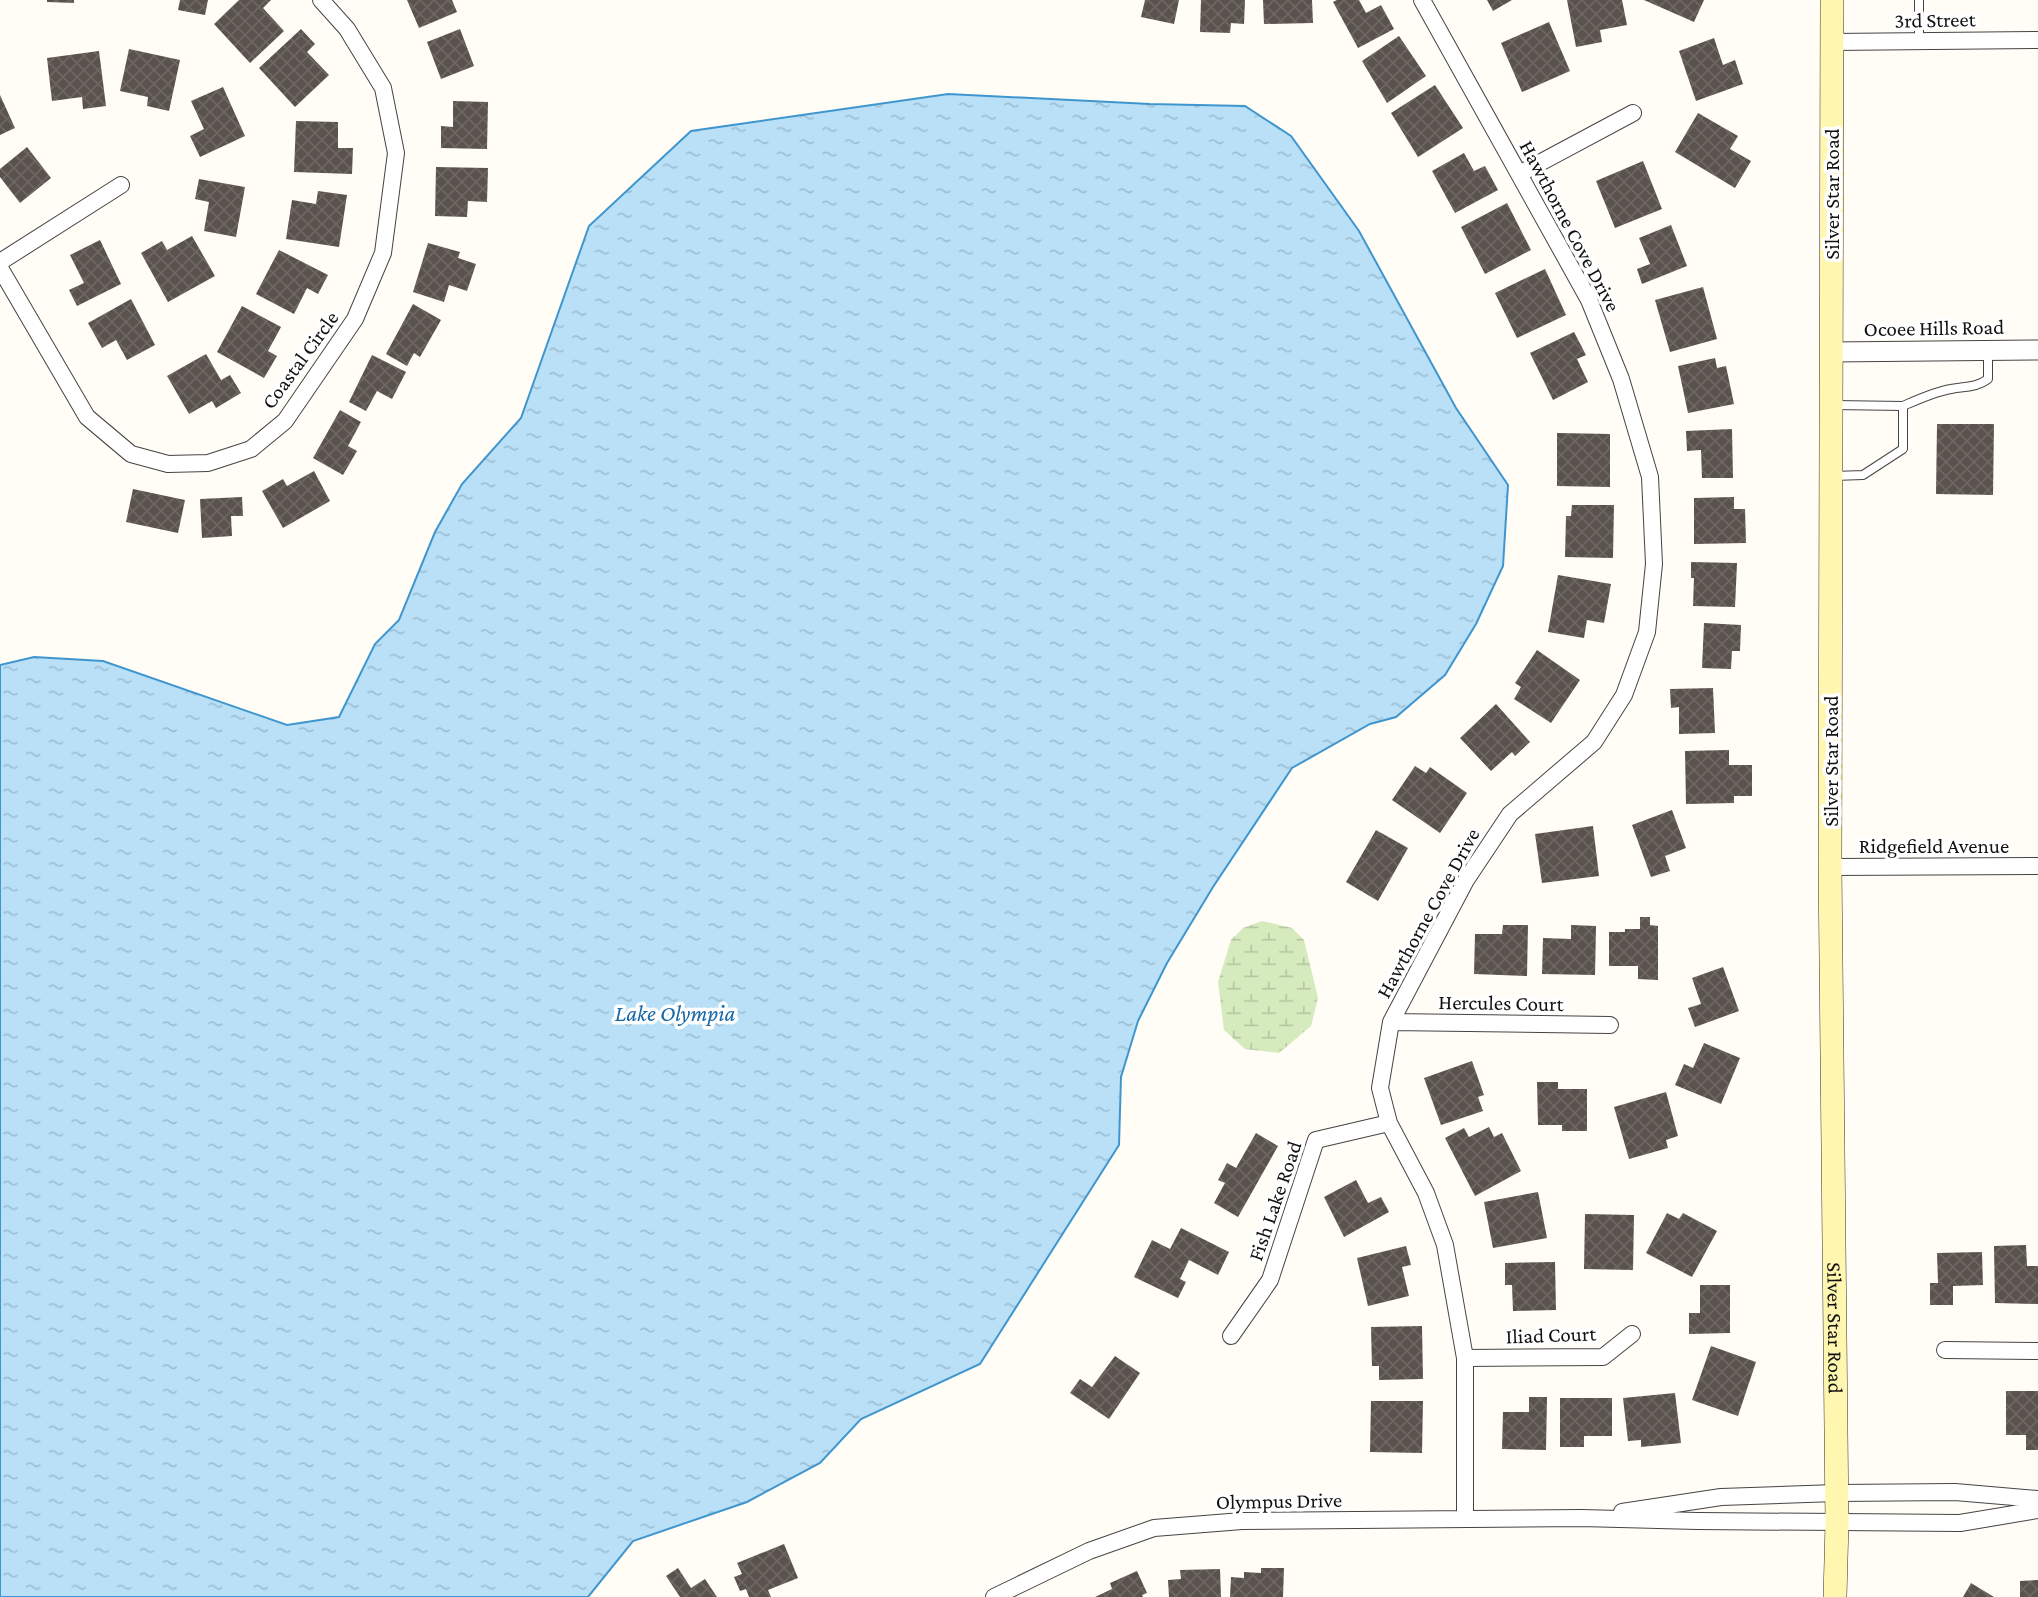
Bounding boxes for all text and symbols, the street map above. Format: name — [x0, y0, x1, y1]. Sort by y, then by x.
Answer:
street label: 3rd Street — [1894, 7, 1977, 33]
street label: Silver Star Road — [1820, 128, 1844, 260]
street label: Hawthorne Cove Drive — [1515, 136, 1625, 316]
street label: Coastal Circle — [257, 306, 343, 414]
street label: Ocoee Hills Road — [1864, 315, 2004, 341]
street label: Silver Star Road — [1819, 695, 1843, 827]
street label: Hawthorne Cove Drive — [1371, 824, 1485, 1002]
street label: Ridgefield Avenue — [1859, 834, 2009, 858]
street label: Hercules Court — [1438, 990, 1565, 1016]
water label: Lake Olympia — [615, 1000, 735, 1026]
street label: Fish Lake Road — [1243, 1138, 1307, 1264]
street label: Silver Star Road — [1822, 1262, 1848, 1394]
street label: Iliad Court — [1505, 1321, 1598, 1349]
street label: Olympus Drive — [1216, 1488, 1342, 1514]

